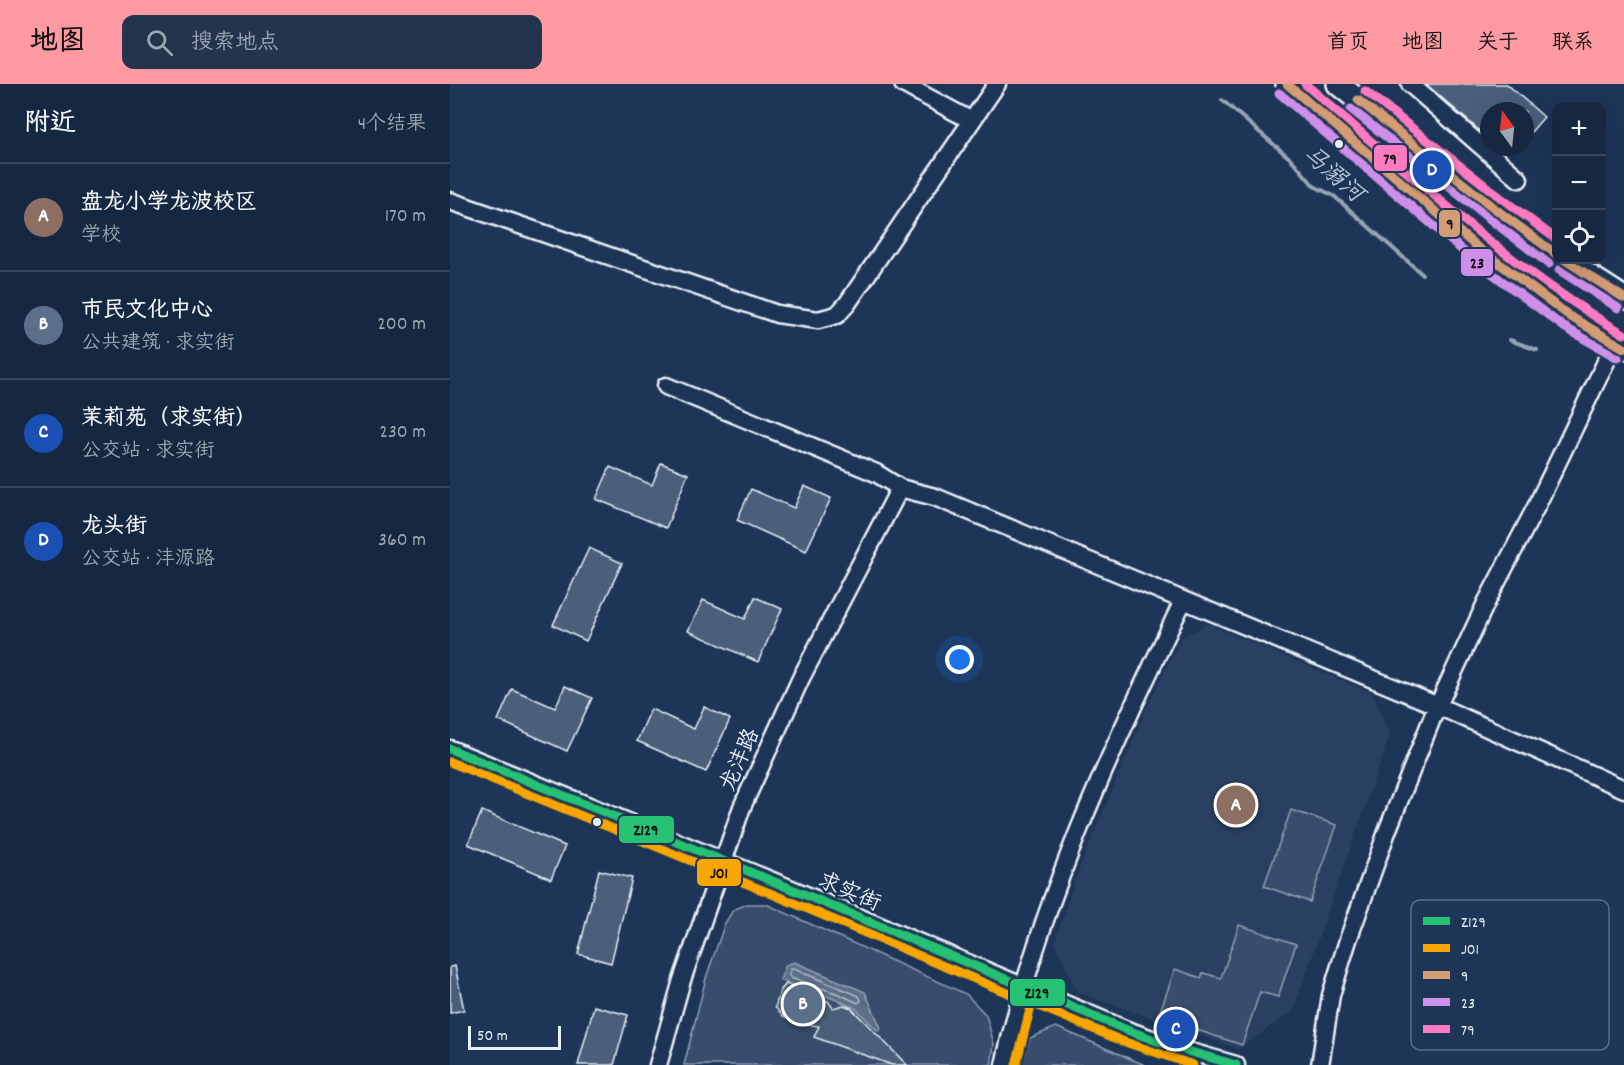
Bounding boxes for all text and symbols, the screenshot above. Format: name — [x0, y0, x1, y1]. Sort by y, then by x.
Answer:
search box — [122, 15, 542, 69]
text: 地图 — [30, 24, 86, 64]
icon: search — [143, 26, 176, 59]
text: 搜索地点 — [191, 28, 279, 59]
text: 首页 — [1327, 29, 1369, 59]
text: 地图 — [1402, 29, 1444, 59]
text: 关于 — [1477, 29, 1519, 59]
text: 联系 — [1552, 29, 1594, 59]
north arrow — [1480, 102, 1534, 156]
map controls — [1552, 102, 1606, 264]
button: + — [1552, 102, 1606, 156]
text: 附近 — [24, 106, 76, 143]
text: 4个结果 — [358, 111, 426, 139]
unlabelled marker — [1333, 138, 1345, 150]
water label: 马溺河 — [1294, 139, 1373, 214]
line badge: 79 — [1373, 144, 1408, 172]
pin: D — [1412, 148, 1452, 193]
text: 79 — [1383, 149, 1397, 172]
button: − — [1552, 156, 1606, 210]
text: 盘龙小学龙波校区 — [81, 188, 257, 219]
text: A — [38, 203, 49, 231]
text: 170 m — [385, 203, 426, 231]
line badge: 9 — [1438, 209, 1461, 238]
button: locate — [1552, 210, 1606, 264]
text: 9 — [1446, 214, 1454, 237]
text: 学校 — [81, 222, 121, 250]
line badge: 23 — [1460, 248, 1494, 277]
text: 23 — [1470, 253, 1484, 276]
text: 市民文化中心 — [81, 296, 213, 327]
text: B — [39, 311, 48, 339]
text: 200 m — [377, 311, 426, 339]
text: 公共建筑 · 求实街 — [81, 330, 235, 358]
text: 茉莉苑（求实街） — [81, 404, 257, 435]
text: C — [39, 419, 48, 447]
text: 230 m — [379, 419, 426, 447]
text: 公交站 · 求实街 — [81, 438, 215, 466]
text: 龙头街 — [81, 512, 147, 543]
text: D — [38, 527, 49, 555]
text: 360 m — [378, 527, 426, 555]
text: 公交站 · 沣源路 — [81, 546, 215, 574]
your location — [945, 645, 974, 674]
street label: 龙沣路 — [714, 724, 769, 797]
pin: A — [1216, 782, 1256, 828]
line badge: Z129 — [618, 815, 675, 844]
unlabelled marker — [591, 816, 603, 828]
text: Z129 — [634, 820, 658, 843]
line badge: J01 — [696, 858, 742, 887]
text: J01 — [710, 863, 728, 886]
street label: 求实街 — [812, 866, 885, 920]
legend — [1411, 900, 1609, 1050]
text: Z129 — [1461, 912, 1486, 935]
text: J01 — [1461, 939, 1479, 962]
text: 9 — [1461, 966, 1468, 989]
line badge: Z129 — [1009, 978, 1066, 1007]
pin: B — [784, 982, 822, 1026]
text: Z129 — [1025, 983, 1049, 1006]
text: 23 — [1461, 993, 1475, 1016]
pin: C — [1156, 1006, 1196, 1052]
text: 79 — [1461, 1020, 1474, 1043]
scale bar — [468, 1023, 561, 1050]
text: 50 m — [477, 1025, 508, 1048]

